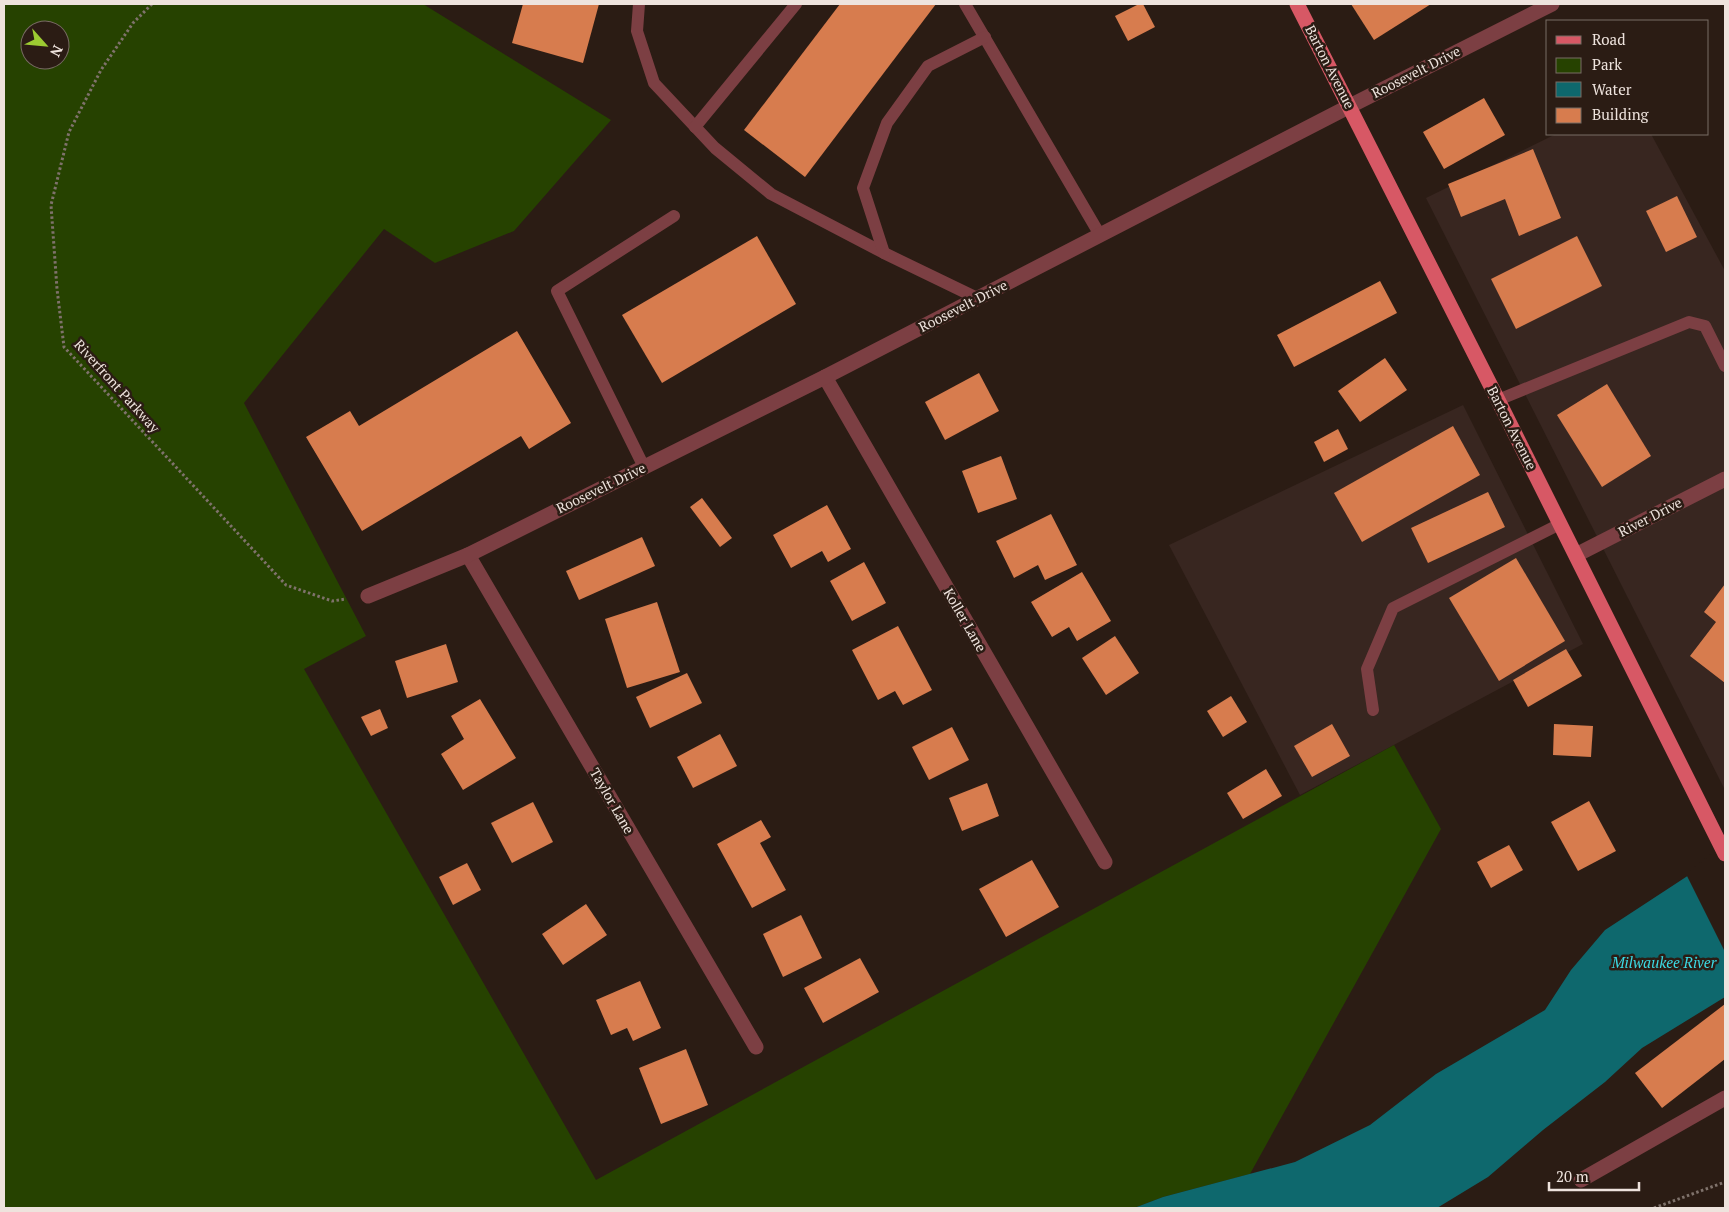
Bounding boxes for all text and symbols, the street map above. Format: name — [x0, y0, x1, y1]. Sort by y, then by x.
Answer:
north arrow — [20, 20, 70, 70]
legend — [1546, 20, 1709, 135]
street label: Barton Avenue — [1301, 22, 1360, 112]
text: Road — [1592, 29, 1625, 49]
street label: Roosevelt Drive — [1368, 41, 1463, 102]
text: N — [46, 42, 68, 61]
text: Park — [1592, 54, 1622, 74]
text: Water — [1592, 79, 1632, 99]
text: Building — [1592, 104, 1650, 124]
street label: Roosevelt Drive — [915, 275, 1010, 336]
street label: Riverfront Parkway — [70, 335, 165, 437]
street label: Barton Avenue — [1483, 383, 1542, 473]
street label: Roosevelt Drive — [553, 458, 649, 517]
street label: River Drive — [1615, 492, 1685, 541]
street label: Koller Lane — [940, 584, 991, 655]
street label: Taylor Lane — [586, 764, 639, 837]
water label: Milwaukee River — [1611, 952, 1717, 972]
scale bar — [1549, 1160, 1639, 1192]
text: 20 m — [1556, 1166, 1589, 1186]

